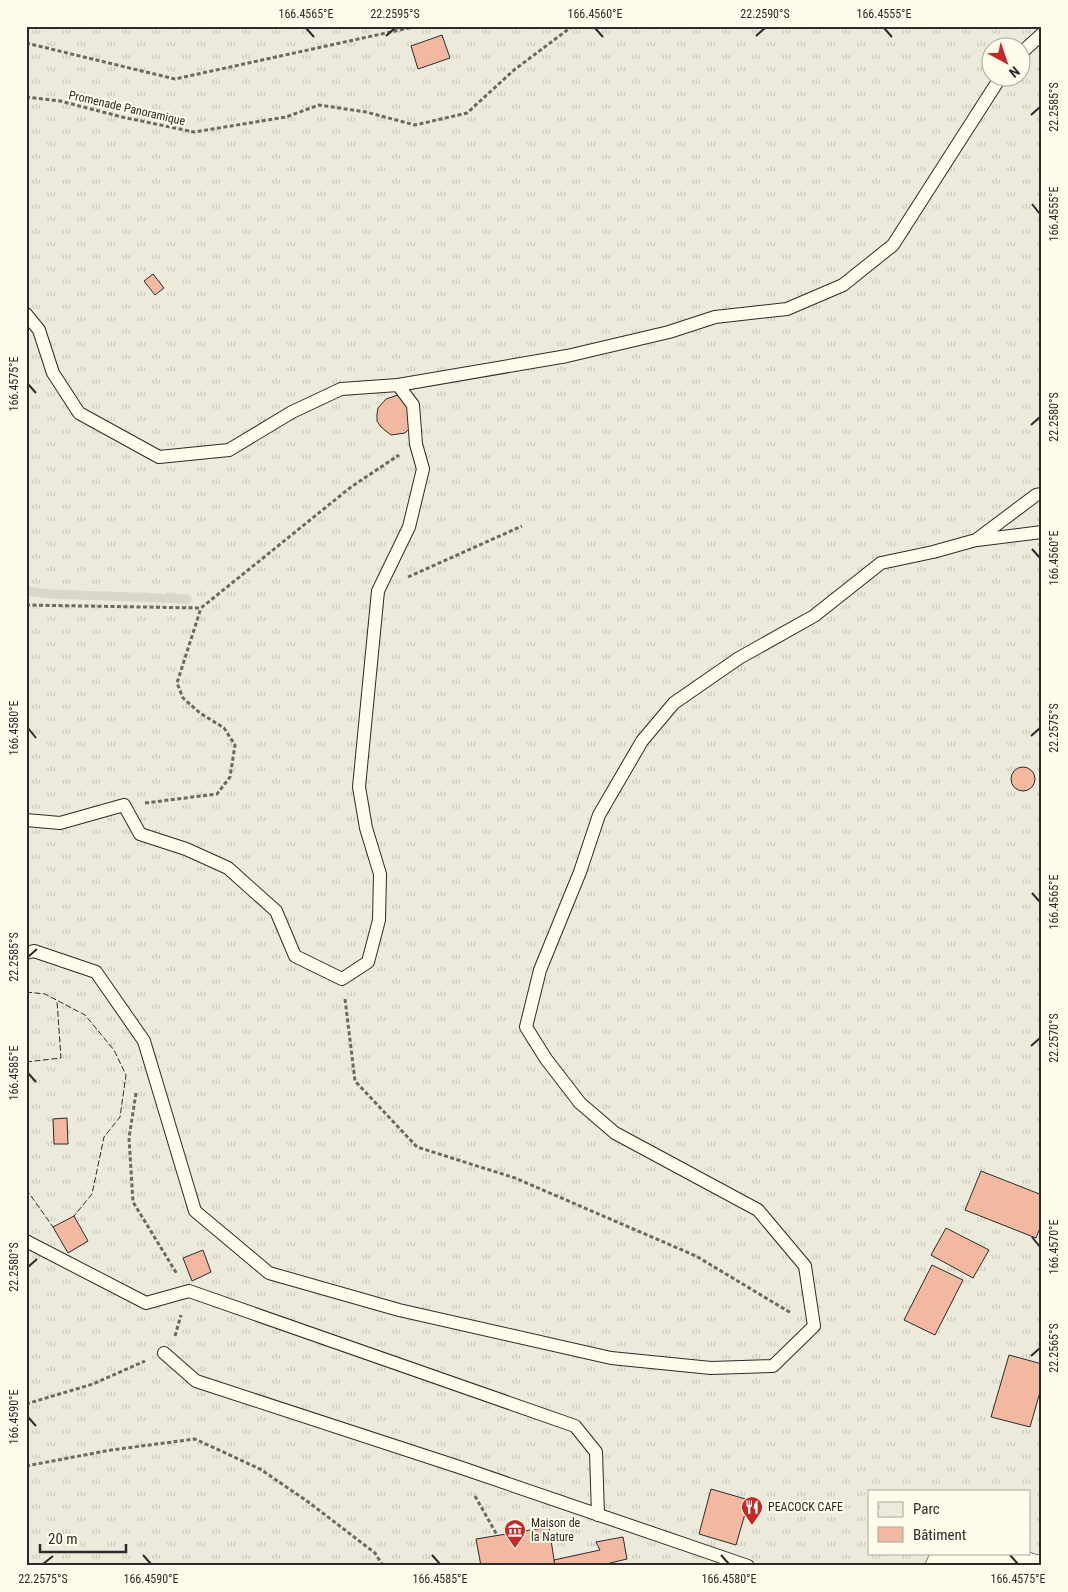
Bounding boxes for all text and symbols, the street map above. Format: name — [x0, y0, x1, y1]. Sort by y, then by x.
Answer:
text: 166.4565°E — [278, 7, 334, 21]
text: 22.2595°S — [370, 7, 420, 21]
text: 166.4560°E — [567, 7, 623, 21]
text: 22.2590°S — [740, 7, 790, 21]
text: 166.4555°E — [856, 7, 912, 21]
north arrow — [980, 38, 1030, 88]
text: N — [1006, 63, 1023, 81]
text: 22.2585°S — [1047, 82, 1061, 132]
street label: Promenade Panoramique — [67, 88, 187, 128]
text: 166.4555°E — [1047, 186, 1061, 242]
text: 166.4575°E — [7, 356, 21, 412]
text: 22.2580°S — [1047, 392, 1061, 442]
text: 166.4560°E — [1047, 530, 1061, 586]
text: 166.4580°E — [7, 700, 21, 756]
text: 22.2575°S — [1047, 703, 1061, 753]
text: 166.4565°E — [1047, 874, 1061, 930]
text: 22.2585°S — [7, 932, 21, 982]
text: 22.2570°S — [1047, 1013, 1061, 1063]
text: 166.4585°E — [7, 1045, 21, 1101]
text: 166.4570°E — [1047, 1219, 1061, 1275]
text: 22.2580°S — [7, 1242, 21, 1292]
text: 22.2565°S — [1047, 1323, 1061, 1373]
text: 166.4590°E — [7, 1389, 21, 1445]
legend — [868, 1490, 1030, 1554]
restaurant icon: PEACOCK CAFE — [740, 1495, 764, 1526]
place label: PEACOCK CAFE — [768, 1500, 843, 1514]
text: Parc — [913, 1500, 940, 1518]
place label: Maison de la Nature — [531, 1516, 581, 1544]
museum icon: Maison de la Nature — [503, 1518, 527, 1549]
scale bar — [40, 1522, 126, 1554]
text: Bâtiment — [913, 1526, 966, 1544]
text: 20 m — [48, 1530, 78, 1548]
text: 22.2575°S — [18, 1572, 68, 1586]
text: 166.4590°E — [123, 1572, 179, 1586]
text: 166.4585°E — [412, 1572, 468, 1586]
text: 166.4580°E — [701, 1572, 757, 1586]
text: 166.4575°E — [990, 1572, 1046, 1586]

